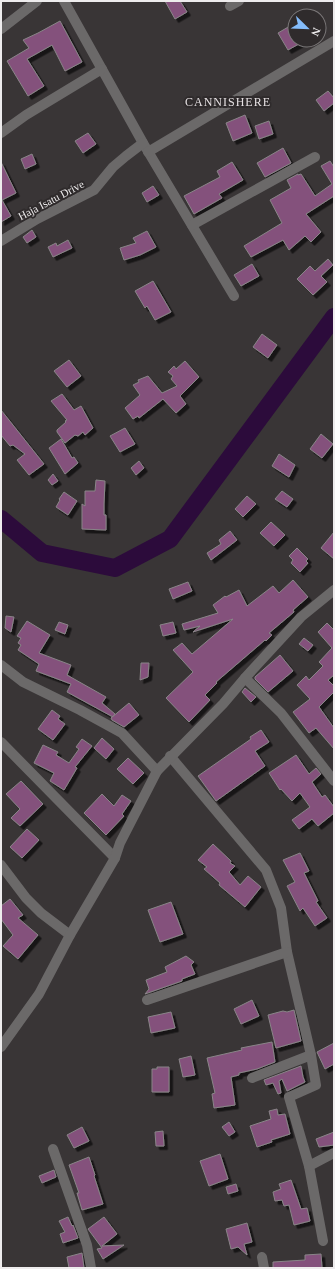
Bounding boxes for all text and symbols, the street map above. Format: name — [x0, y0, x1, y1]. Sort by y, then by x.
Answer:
north arrow — [287, 8, 327, 48]
text: N — [309, 26, 323, 38]
district label: CANNISHERE — [185, 95, 271, 109]
street label: Haja Isatu Drive — [16, 178, 86, 222]

